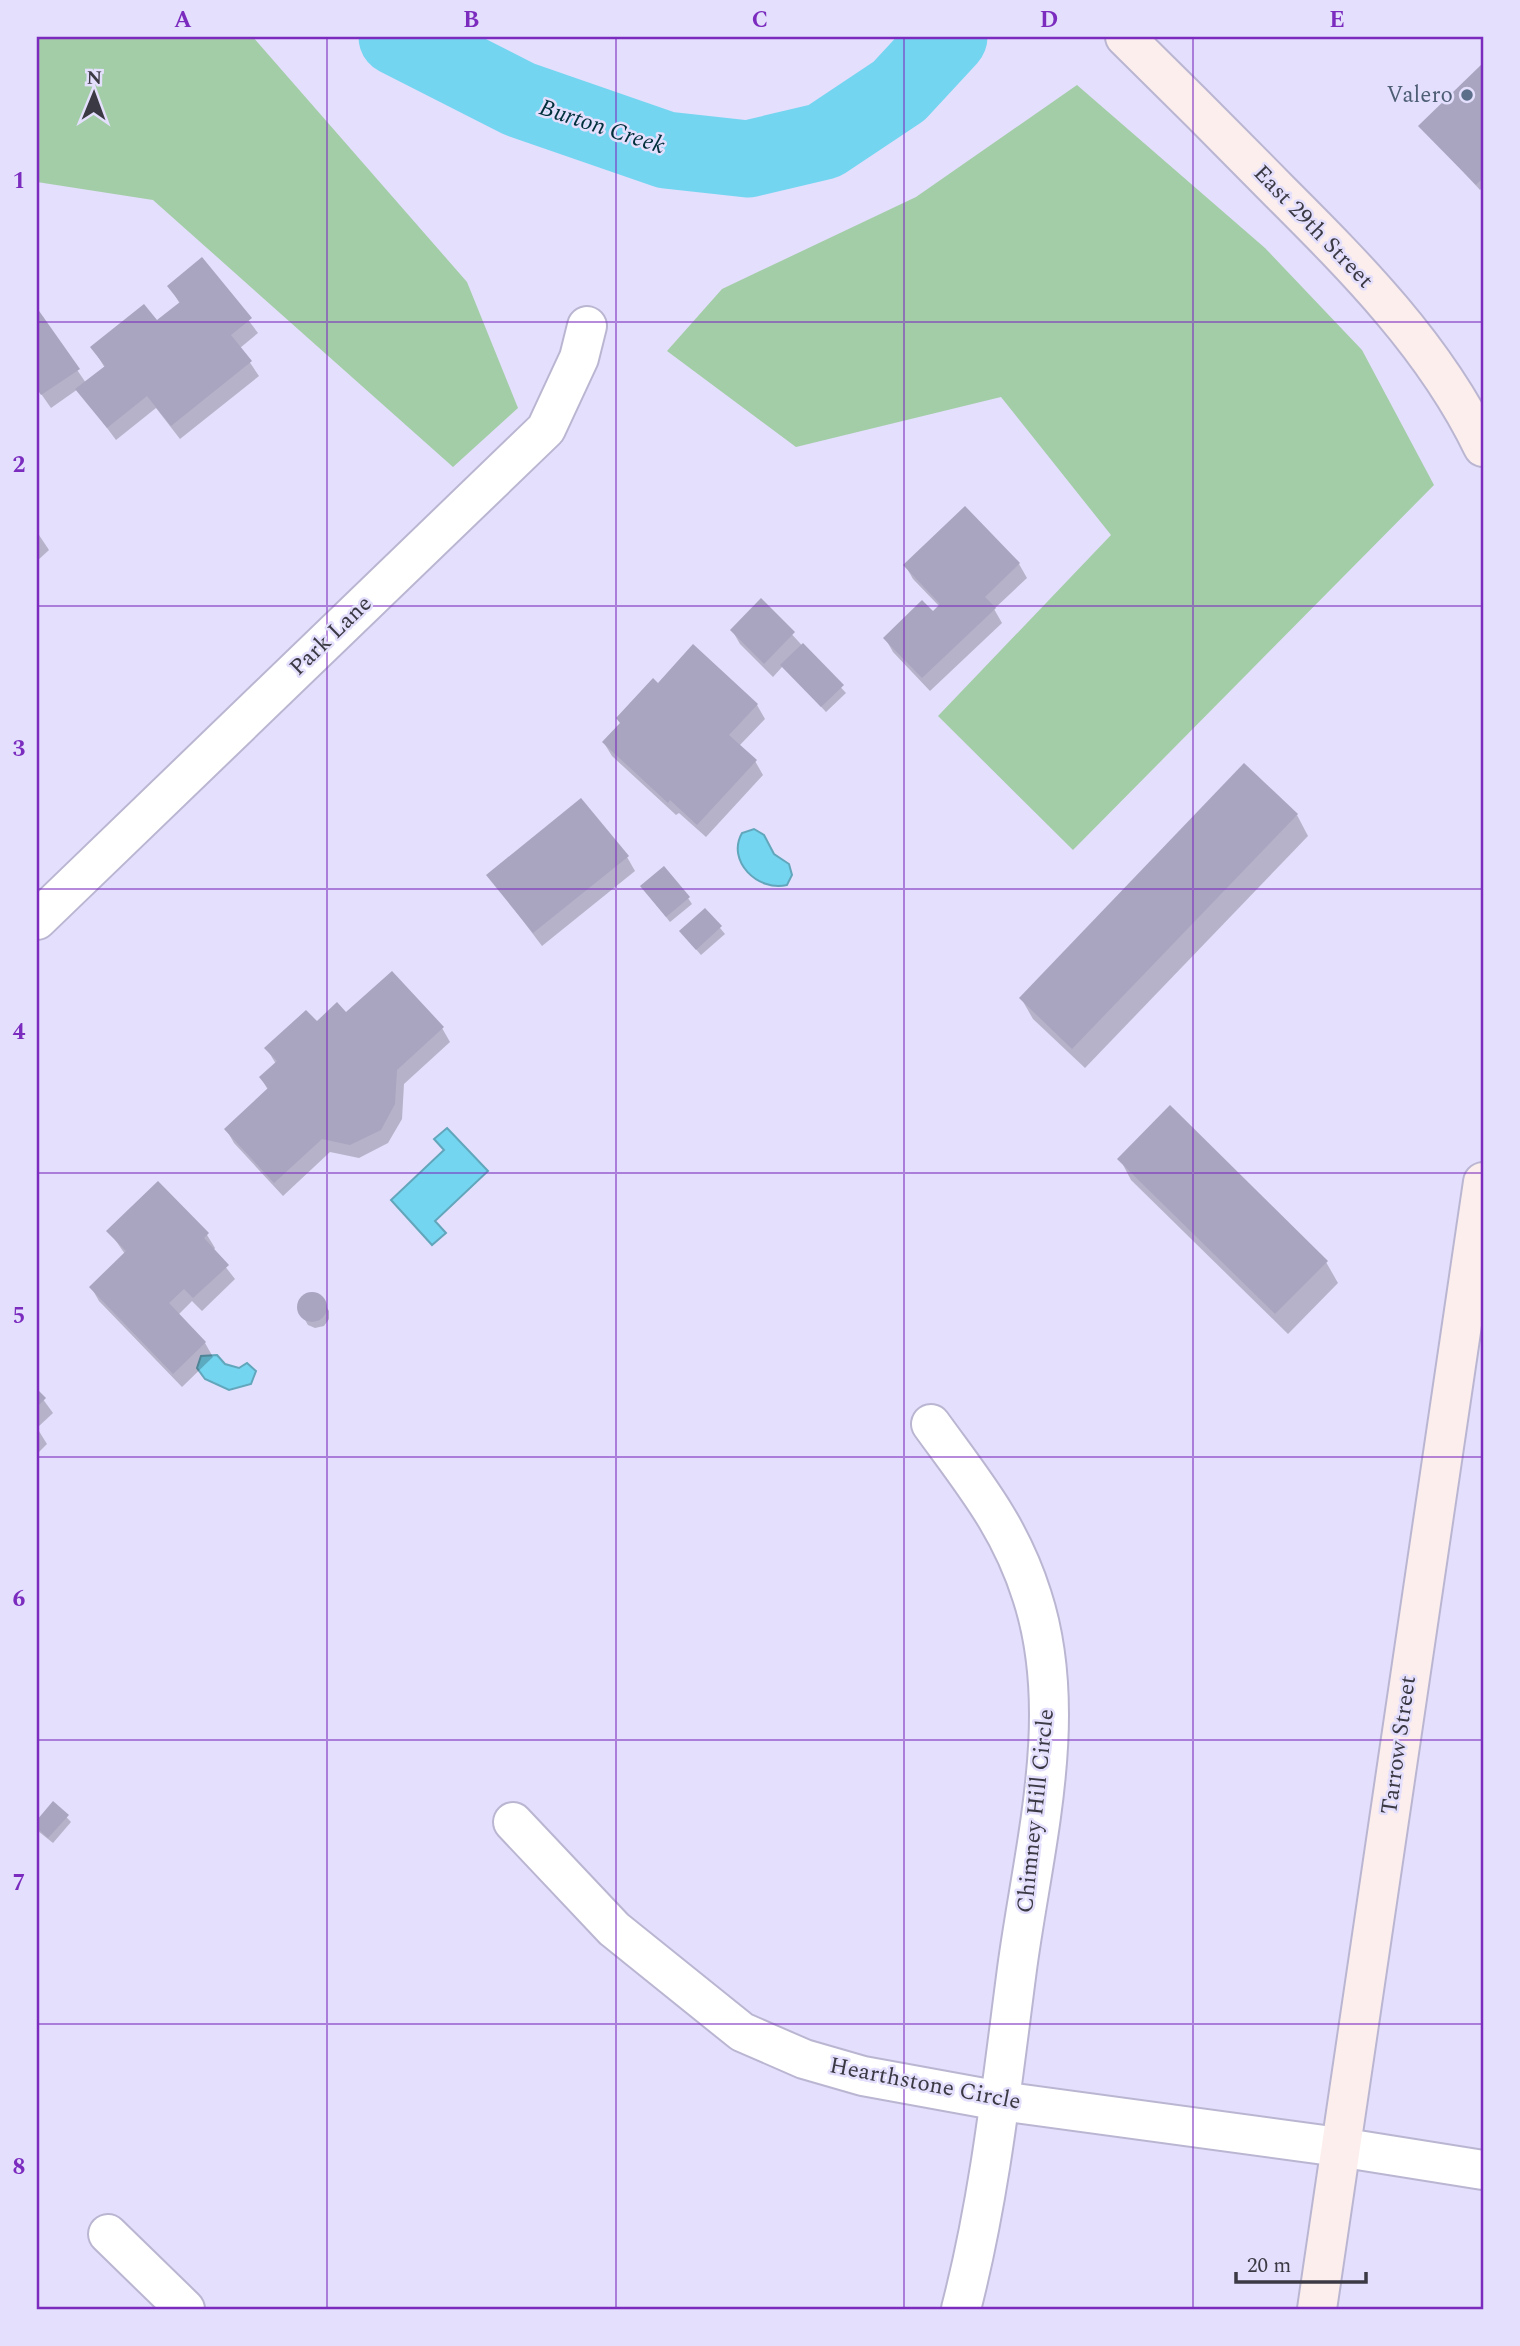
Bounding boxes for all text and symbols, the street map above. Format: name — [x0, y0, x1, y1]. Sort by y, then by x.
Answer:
text: A — [174, 3, 192, 38]
text: B — [463, 3, 479, 38]
text: C — [752, 3, 768, 38]
text: D — [1040, 3, 1058, 38]
text: E — [1329, 3, 1345, 38]
north arrow — [60, 60, 130, 130]
text: N — [86, 64, 102, 93]
place label: Valero — [1387, 78, 1453, 113]
marker: Valero — [1459, 87, 1475, 103]
water label: Burton Creek — [534, 90, 670, 164]
street label: East 29th Street — [1245, 157, 1381, 297]
text: 1 — [13, 164, 25, 199]
text: 2 — [13, 448, 26, 483]
street label: Park Lane — [282, 587, 380, 685]
text: 3 — [13, 732, 26, 767]
text: 4 — [13, 1015, 26, 1050]
text: 5 — [13, 1299, 25, 1334]
text: 6 — [13, 1582, 26, 1617]
street label: Tarrow Street — [1372, 1673, 1426, 1817]
street label: Chimney Hill Circle — [1008, 1707, 1064, 1915]
text: 7 — [13, 1866, 25, 1901]
street label: Hearthstone Circle — [826, 2048, 1024, 2120]
text: 8 — [13, 2150, 25, 2185]
scale bar — [1236, 2241, 1366, 2285]
text: 20 m — [1247, 2250, 1291, 2282]

